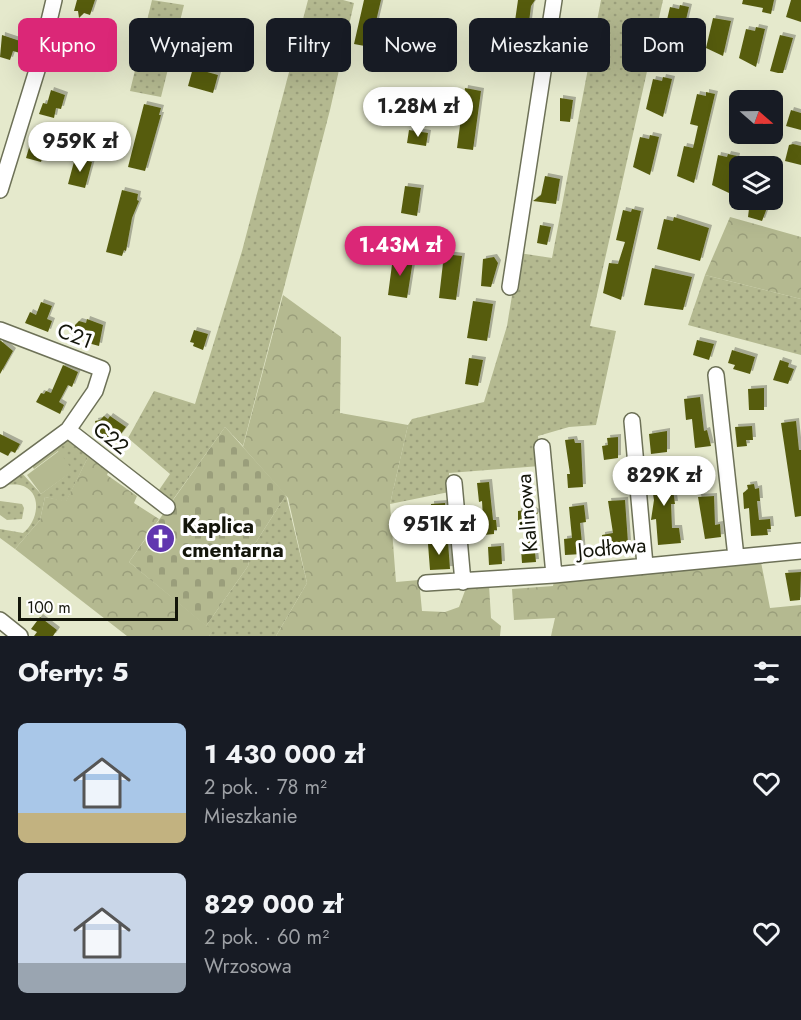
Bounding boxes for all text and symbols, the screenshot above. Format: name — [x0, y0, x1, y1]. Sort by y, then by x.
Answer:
chip: Kupno — [18, 18, 117, 72]
chip: Wynajem — [129, 18, 254, 72]
chip: Filtry — [266, 18, 351, 72]
chip: Nowe — [363, 18, 457, 72]
chip: Mieszkanie — [469, 18, 610, 72]
chip: Dom — [622, 18, 706, 72]
pin: 1.28M zł — [356, 87, 480, 138]
north arrow — [729, 90, 783, 144]
map controls — [729, 90, 783, 210]
text: 1.28M zł — [377, 92, 459, 121]
pin: 959K zł — [25, 122, 135, 173]
text: 959K zł — [42, 127, 118, 156]
button: layers — [729, 156, 783, 210]
pin: 1.43M zł — [338, 226, 462, 277]
text: 1.43M zł — [359, 231, 441, 260]
street label: C21 — [53, 316, 97, 356]
street label: C22 — [87, 414, 135, 462]
pin: 829K zł — [609, 456, 719, 507]
text: 829K zł — [627, 461, 701, 490]
street label: Kalinowa — [509, 472, 545, 554]
pin: 951K zł — [384, 505, 494, 556]
text: 951K zł — [403, 510, 475, 539]
place label: Kaplica cmentarna — [182, 511, 284, 565]
church icon: Kaplica cmentarna — [145, 522, 177, 554]
street label: Jodłowa — [573, 530, 648, 566]
scale bar — [18, 594, 178, 622]
text: 100 m — [27, 596, 71, 619]
text: Oferty: 5 — [18, 653, 129, 691]
icon: filters — [750, 656, 783, 689]
text: 1 430 000 zł — [204, 735, 364, 773]
icon: home — [66, 747, 138, 819]
icon: heart — [750, 767, 783, 800]
text: 2 pok. · 78 m² — [204, 773, 327, 802]
text: Mieszkanie — [204, 802, 297, 831]
text: 829 000 zł — [204, 885, 343, 923]
icon: home — [66, 897, 138, 969]
icon: heart — [750, 917, 783, 950]
text: 2 pok. · 60 m² — [204, 923, 329, 952]
text: Wrzosowa — [204, 952, 292, 981]

